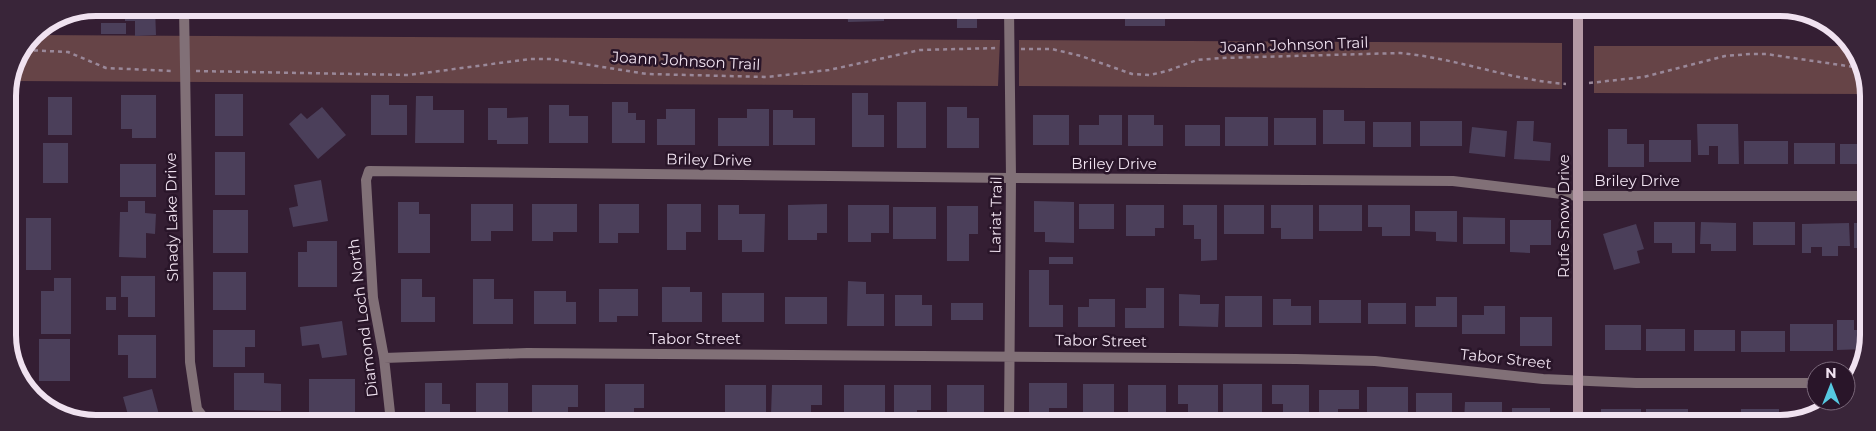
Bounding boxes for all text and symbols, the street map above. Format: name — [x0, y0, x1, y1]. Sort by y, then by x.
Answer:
street label: Joann Johnson Trail — [1218, 32, 1369, 57]
street label: Joann Johnson Trail — [610, 47, 761, 74]
street label: Briley Drive — [666, 149, 752, 170]
street label: Shady Lake Drive — [161, 152, 182, 282]
street label: Briley Drive — [1071, 154, 1157, 173]
street label: Rufe Snow Drive — [1554, 154, 1573, 278]
street label: Briley Drive — [1594, 171, 1680, 190]
street label: Lariat Trail — [985, 176, 1006, 254]
street label: Diamond Loch North — [343, 238, 382, 398]
street label: Tabor Street — [649, 329, 741, 348]
street label: Tabor Street — [1055, 330, 1147, 351]
street label: Tabor Street — [1459, 344, 1553, 373]
north arrow — [1806, 361, 1856, 411]
text: N — [1825, 364, 1837, 382]

